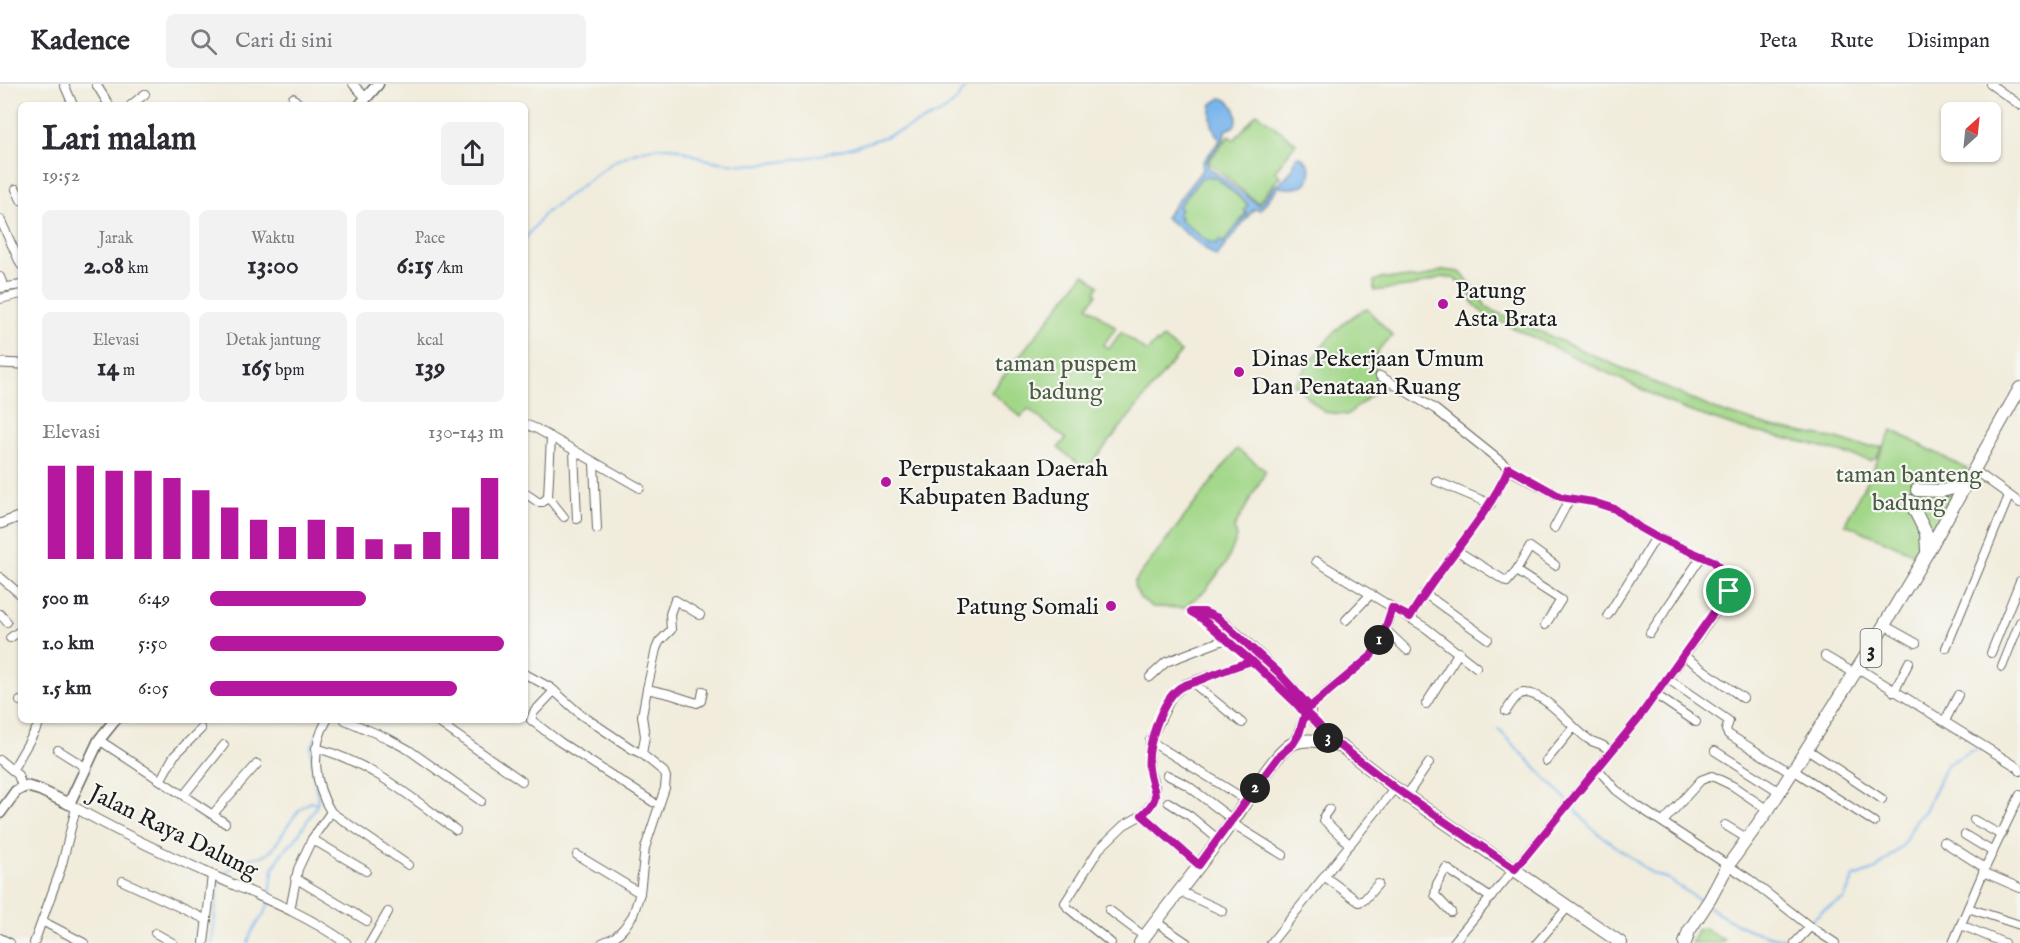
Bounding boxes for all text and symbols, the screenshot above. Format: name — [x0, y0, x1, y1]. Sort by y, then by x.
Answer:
search box — [166, 14, 586, 68]
text: Kadence — [30, 24, 130, 59]
icon: search — [187, 25, 220, 58]
text: Cari di sini — [235, 27, 333, 55]
text: Peta — [1759, 28, 1797, 55]
text: Rute — [1830, 28, 1874, 55]
text: Disimpan — [1907, 28, 1990, 55]
north arrow — [1941, 102, 2001, 162]
map controls — [1941, 102, 2001, 162]
text: Lari malam — [42, 119, 196, 161]
button: share — [441, 122, 504, 185]
text: 19:52 — [42, 163, 80, 188]
text: Jarak — [99, 229, 133, 249]
text: Waktu — [251, 229, 295, 249]
text: Pace — [415, 229, 445, 249]
text: 2.08 — [83, 249, 124, 282]
text: 13:00 — [247, 249, 299, 282]
text: 6:15 — [397, 249, 434, 282]
text: km — [124, 259, 149, 279]
text: /km — [434, 259, 463, 279]
place label: Patung Asta Brata — [1454, 276, 1558, 335]
marker: Patung Asta Brata — [1436, 297, 1450, 311]
text: Elevasi — [93, 331, 139, 351]
text: Detak jantung — [226, 331, 320, 351]
text: kcal — [417, 331, 443, 351]
place label: Dinas Pekerjaan Umum Dan Penataan Ruang — [1251, 344, 1484, 403]
park label: taman puspem badung — [995, 349, 1137, 408]
text: 14 — [97, 351, 119, 384]
text: 165 — [241, 351, 272, 384]
text: 139 — [415, 351, 445, 384]
text: m — [119, 361, 135, 381]
text: bpm — [272, 361, 305, 381]
marker: Dinas Pekerjaan Umum Dan Penataan Ruang — [1232, 365, 1246, 379]
text: Elevasi — [42, 420, 100, 445]
text: 130–143 m — [428, 420, 504, 445]
place label: Perpustakaan Daerah Kabupaten Badung — [898, 454, 1108, 513]
park label: taman banteng badung — [1836, 460, 1983, 519]
marker: Perpustakaan Daerah Kabupaten Badung — [879, 475, 893, 489]
pin — [1703, 565, 1754, 616]
icon: arrive — [1712, 574, 1745, 607]
text: 500 m — [42, 586, 89, 611]
text: 6:49 — [138, 586, 170, 611]
place label: Patung Somali — [956, 592, 1099, 623]
marker: Patung Somali — [1104, 599, 1118, 613]
pin: 1 — [1364, 625, 1394, 655]
road number: 3 — [1860, 629, 1882, 667]
text: 1 — [1376, 630, 1382, 650]
text: 1.0 km — [42, 631, 94, 656]
text: 5:50 — [138, 631, 168, 656]
text: 1.5 km — [42, 676, 92, 701]
text: 6:05 — [138, 676, 169, 701]
pin: 3 — [1313, 723, 1343, 753]
text: 3 — [1325, 728, 1331, 748]
pin: 2 — [1240, 773, 1270, 803]
street label: Jalan Raya Dalung — [81, 777, 264, 887]
text: 2 — [1251, 778, 1259, 798]

